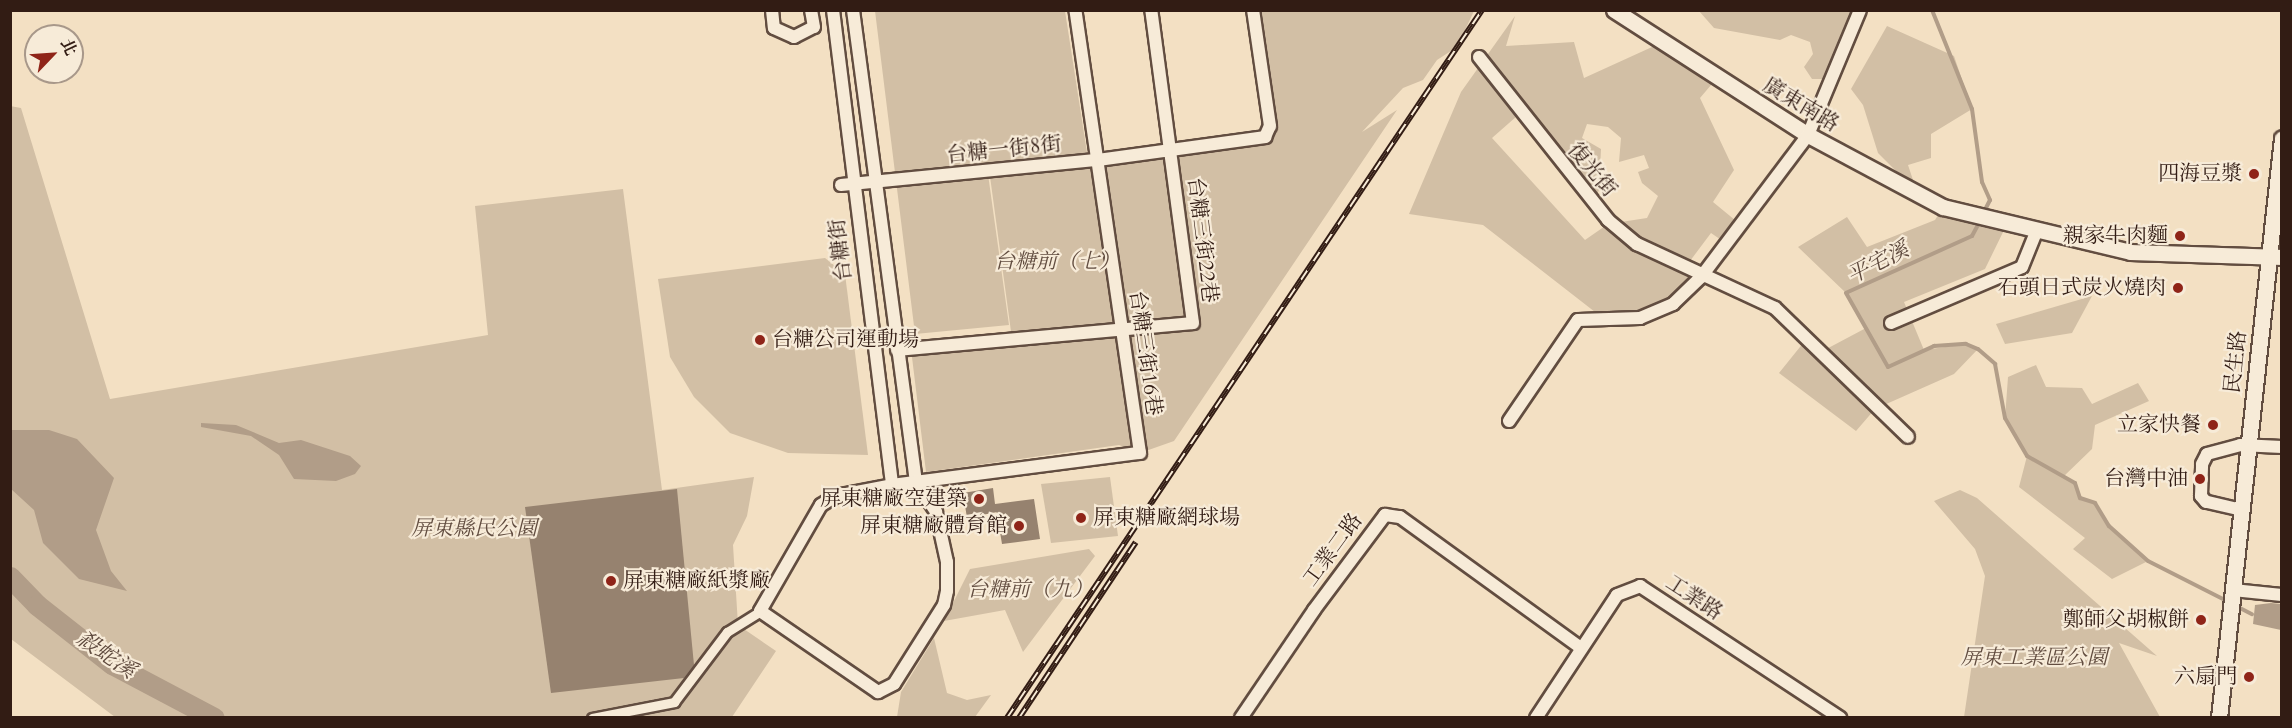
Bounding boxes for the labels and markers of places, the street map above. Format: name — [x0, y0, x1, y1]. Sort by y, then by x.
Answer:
place label: 四海豆漿 — [2158, 161, 2242, 187]
marker: 四海豆漿 — [2247, 167, 2261, 181]
place label: 親家牛肉麵 — [2063, 223, 2168, 249]
marker: 親家牛肉麵 — [2173, 229, 2187, 243]
place label: 石頭日式炭火燒肉 — [1998, 275, 2166, 301]
marker: 石頭日式炭火燒肉 — [2171, 281, 2185, 295]
place label: 台糖公司運動場 — [772, 327, 919, 353]
marker: 台糖公司運動場 — [753, 333, 767, 347]
place label: 立家快餐 — [2117, 412, 2201, 438]
marker: 立家快餐 — [2206, 418, 2220, 432]
place label: 台灣中油 — [2104, 466, 2188, 492]
marker: 台灣中油 — [2193, 472, 2207, 486]
place label: 屏東糖廠空建築 — [820, 486, 967, 512]
marker: 屏東糖廠空建築 — [972, 492, 986, 506]
place label: 屏東糖廠網球場 — [1093, 505, 1240, 531]
marker: 屏東糖廠網球場 — [1074, 511, 1088, 525]
place label: 屏東糖廠體育館 — [860, 513, 1007, 539]
marker: 屏東糖廠體育館 — [1012, 519, 1026, 533]
place label: 屏東糖廠紙漿廠 — [623, 568, 770, 594]
marker: 屏東糖廠紙漿廠 — [604, 574, 618, 588]
place label: 鄭師父胡椒餅 — [2063, 607, 2189, 633]
marker: 鄭師父胡椒餅 — [2194, 613, 2208, 627]
place label: 六扇門 — [2174, 664, 2237, 690]
marker: 六扇門 — [2242, 670, 2256, 684]

